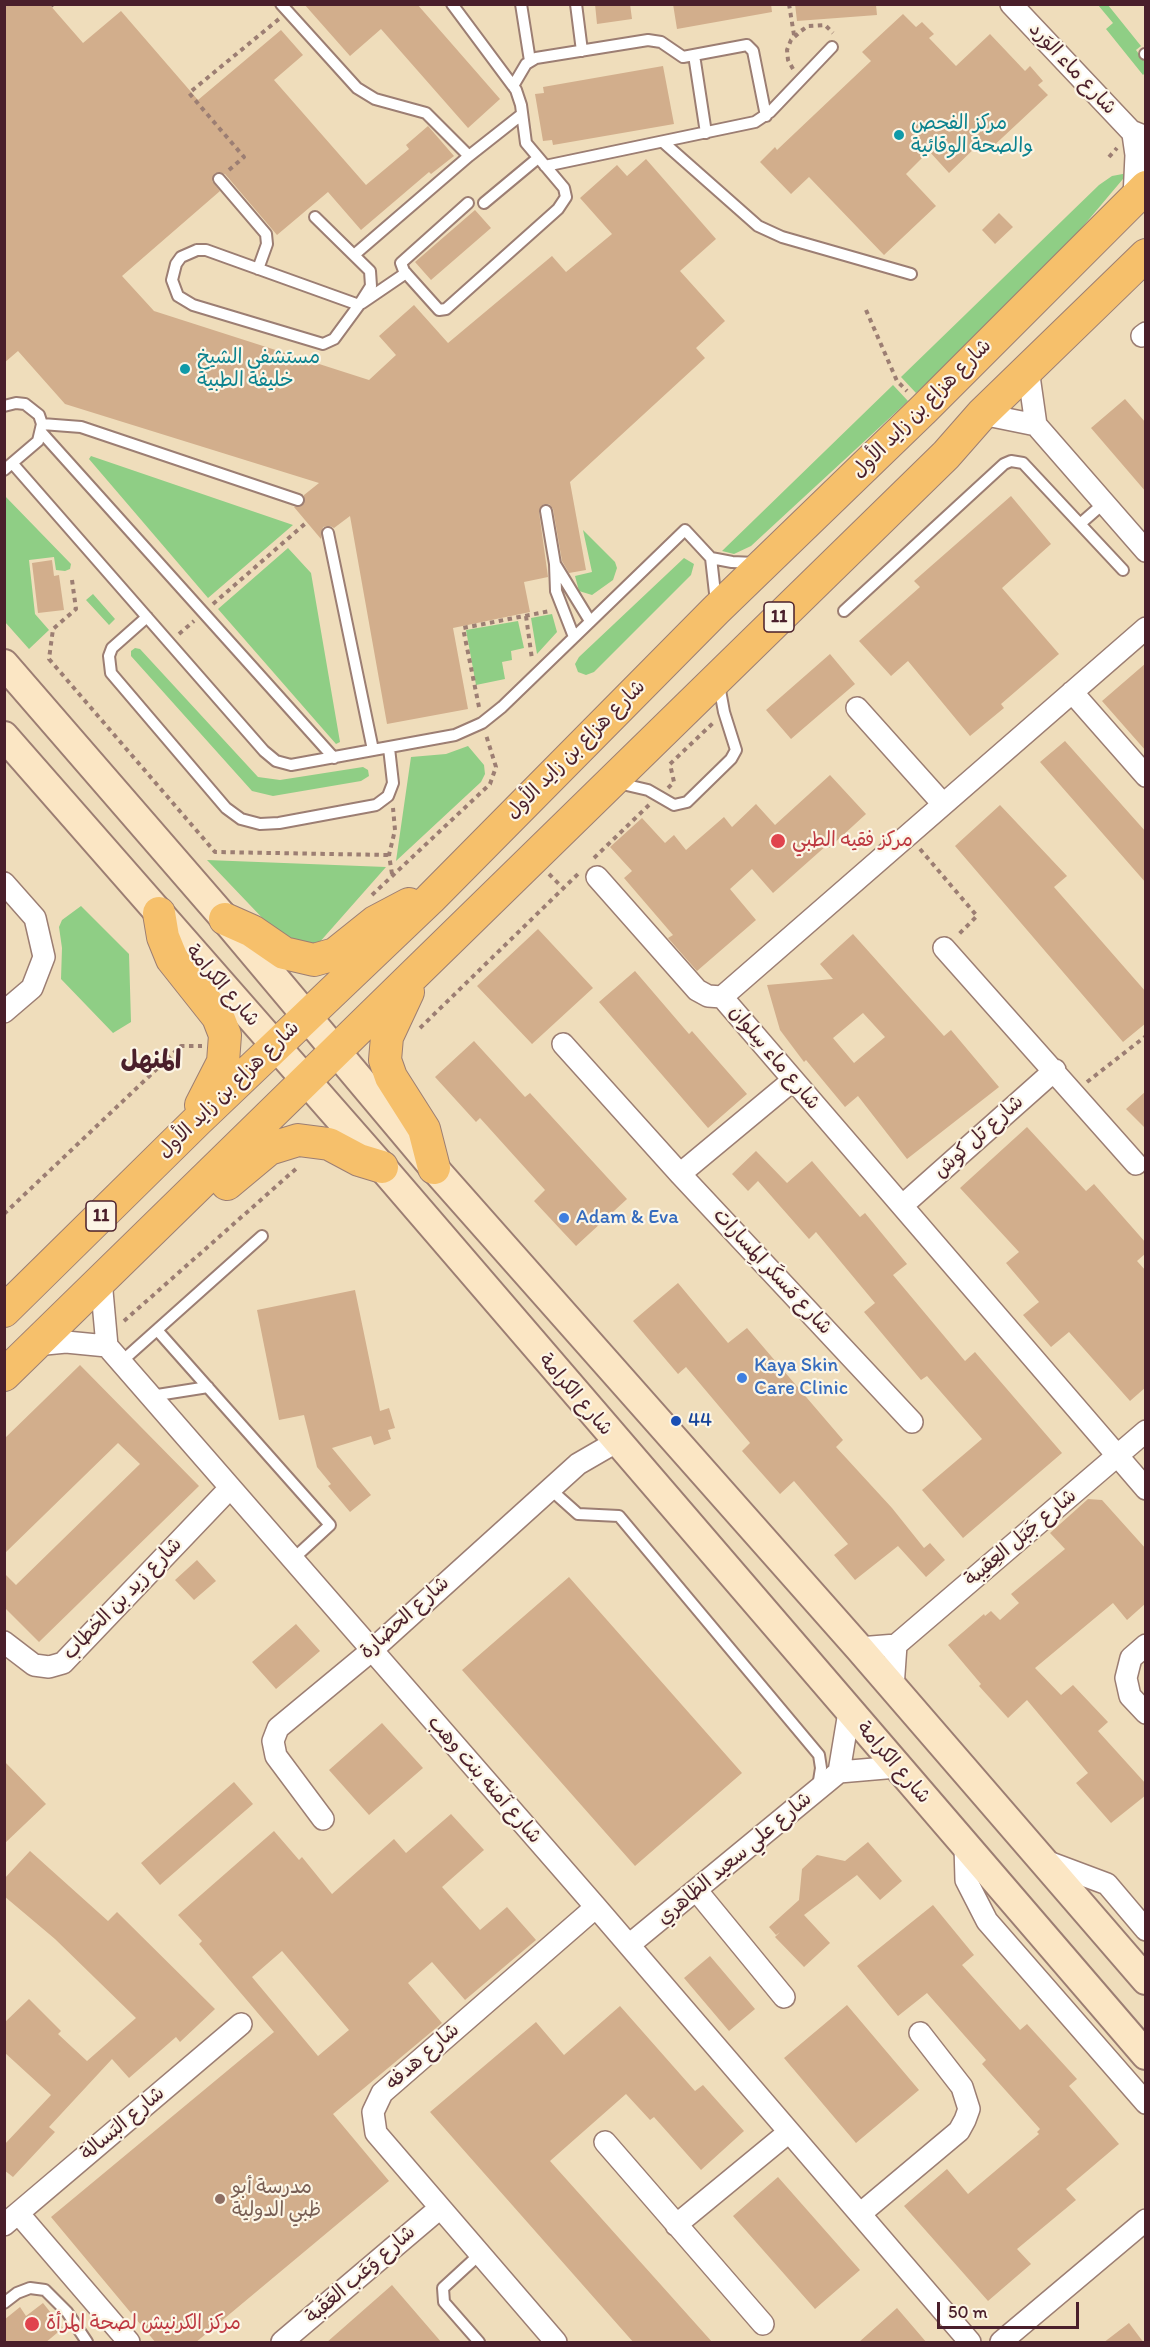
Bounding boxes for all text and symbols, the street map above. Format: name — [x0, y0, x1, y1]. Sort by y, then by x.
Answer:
street label: شارع ماء الوَرد — [1023, 18, 1121, 120]
place label: مركز الفحص والصحة الوقائية — [911, 112, 1034, 159]
marker: مركز الفحص والصحة الوقائية — [892, 128, 906, 142]
street label: شارع هزاع بن زايد الأول — [847, 334, 997, 484]
place label: مستشفي الشيخ خليفة الطبية — [197, 346, 320, 393]
marker: مستشفي الشيخ خليفة الطبية — [178, 362, 192, 376]
road number: 11 — [764, 602, 794, 632]
street label: شارع هزاع بن زايد الأول — [501, 675, 651, 825]
place label: مركز فقيه الطبي — [792, 829, 913, 853]
marker: مركز فقيه الطبي — [769, 832, 787, 850]
street label: شارع الكرامة — [180, 940, 264, 1032]
street label: شارع ماء سِلوان — [723, 1001, 825, 1115]
street label: شارع هزاع بن زايد الأول — [153, 1016, 305, 1164]
district label: المنهل — [121, 1045, 181, 1077]
street label: شارع تل كوش — [929, 1090, 1029, 1184]
road number: 11 — [86, 1201, 116, 1231]
street label: شارع مَسكَر المِسارات — [707, 1204, 837, 1340]
place label: Adam & Eva — [576, 1206, 679, 1230]
marker: Adam & Eva — [557, 1211, 571, 1225]
street label: شارع الكرامة — [533, 1349, 617, 1441]
place label: Kaya Skin Care Clinic — [754, 1354, 848, 1401]
marker: Kaya Skin Care Clinic — [735, 1371, 749, 1385]
place label: 44 — [688, 1409, 712, 1433]
marker: 44 — [669, 1414, 683, 1428]
street label: شارع جَبَل العِقيبة — [960, 1484, 1082, 1592]
street label: شارع زيد بن الخطاب — [58, 1533, 188, 1665]
street label: شارع الحضارة — [355, 1572, 455, 1664]
street label: شارع آمنه بنت وهب — [422, 1711, 546, 1849]
street label: شارع الكرامة — [851, 1717, 935, 1809]
street label: شارع علي سعيد الظاهري — [653, 1787, 817, 1931]
street label: شارع هدفه — [381, 2019, 465, 2095]
street label: شارع البَسالة — [76, 2082, 170, 2166]
place label: مدرسة أبو ظبي الدولية — [232, 2176, 321, 2223]
marker: مدرسة أبو ظبي الدولية — [213, 2192, 227, 2206]
street label: شارع وَعَب العَقَبة — [301, 2221, 421, 2329]
scale bar — [940, 2290, 1082, 2328]
text: 50 m — [948, 2301, 988, 2323]
place label: مركز الكرنيش لصحة المرأة — [46, 2312, 241, 2336]
marker: مركز الكرنيش لصحة المرأة — [23, 2315, 41, 2333]

